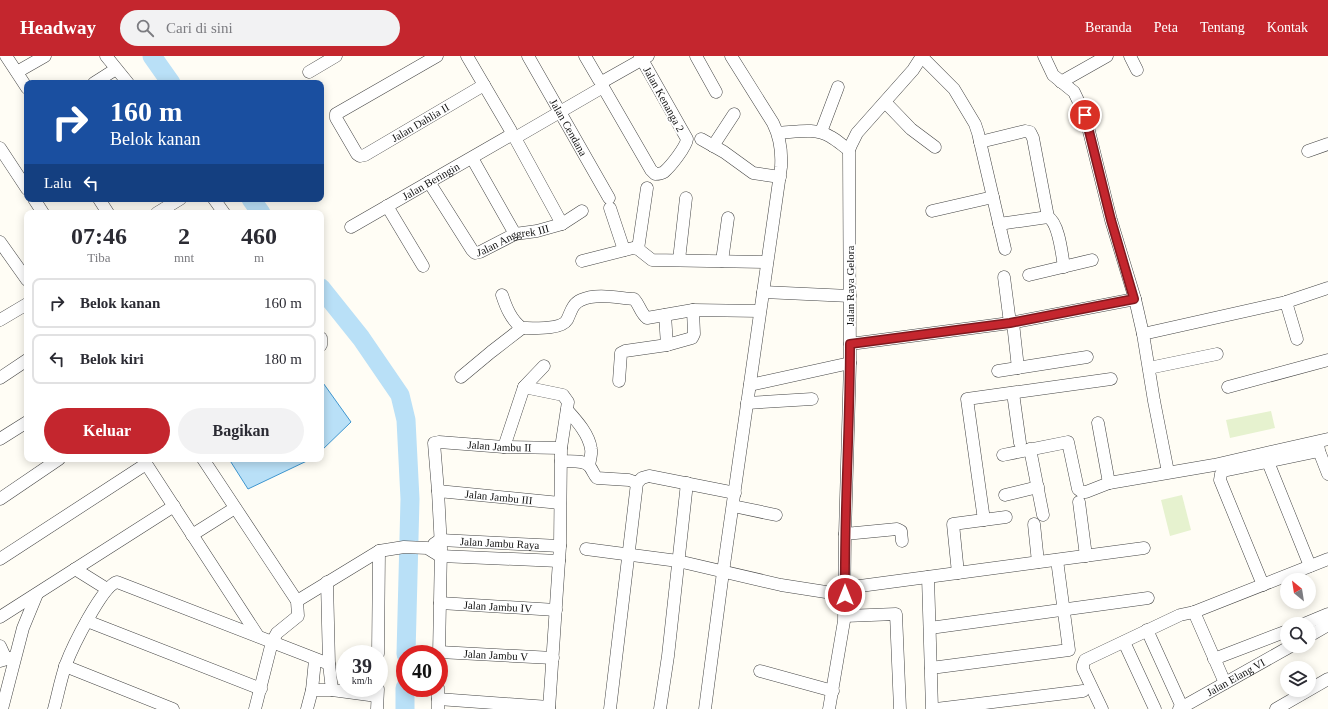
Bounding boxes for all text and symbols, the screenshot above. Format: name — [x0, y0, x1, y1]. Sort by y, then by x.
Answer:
search box — [120, 10, 400, 46]
text: Headway — [20, 17, 96, 38]
icon: search — [134, 17, 156, 39]
text: Cari di sini — [166, 20, 233, 36]
text: Beranda — [1085, 20, 1132, 35]
text: Peta — [1154, 20, 1178, 35]
text: Tentang — [1200, 20, 1245, 35]
text: Kontak — [1267, 20, 1308, 35]
street label: Jalan Kenanga 2 — [641, 64, 687, 134]
icon: right — [44, 96, 96, 148]
text: 160 m — [110, 96, 182, 127]
street label: Jalan Cendana — [548, 97, 590, 158]
pin — [1068, 98, 1102, 132]
street label: Jalan Dahlia II — [389, 101, 452, 144]
icon: arrive — [1074, 104, 1096, 126]
text: Belok kanan — [110, 129, 200, 149]
street label: Jalan Beringin — [400, 160, 462, 202]
icon: left — [80, 172, 102, 194]
text: Lalu — [44, 175, 72, 191]
street label: Jalan Anggrek III — [476, 222, 551, 259]
text: 07:46 — [71, 223, 127, 249]
text: 2 — [178, 223, 190, 249]
text: 460 — [241, 223, 277, 249]
street label: Jalan Raya Gelora — [844, 246, 856, 326]
text: Tiba — [87, 250, 111, 265]
text: mnt — [174, 250, 194, 265]
text: m — [254, 250, 264, 265]
icon: right — [46, 292, 68, 314]
text: Belok kanan — [80, 295, 160, 311]
text: 160 m — [264, 295, 302, 311]
icon: left — [46, 348, 68, 370]
text: Belok kiri — [80, 351, 144, 367]
text: 180 m — [264, 351, 302, 367]
button: Keluar — [44, 408, 170, 454]
button: Bagikan — [178, 408, 304, 454]
street label: Jalan Jambu II — [467, 438, 532, 453]
street label: Jalan Jambu III — [464, 488, 533, 506]
street label: Jalan Jambu Raya — [460, 535, 540, 551]
north arrow — [1280, 573, 1316, 609]
map controls — [1280, 573, 1316, 697]
position arrow — [824, 574, 866, 616]
street label: Jalan Jambu IV — [463, 598, 532, 615]
button: search — [1280, 617, 1316, 653]
speed limit sign: 40 — [396, 645, 448, 697]
street label: Jalan Jambu V — [463, 647, 529, 663]
text: 39 — [352, 655, 372, 677]
street label: Jalan Elang VI — [1204, 656, 1267, 698]
button: layers — [1280, 661, 1316, 697]
text: km/h — [352, 675, 372, 686]

